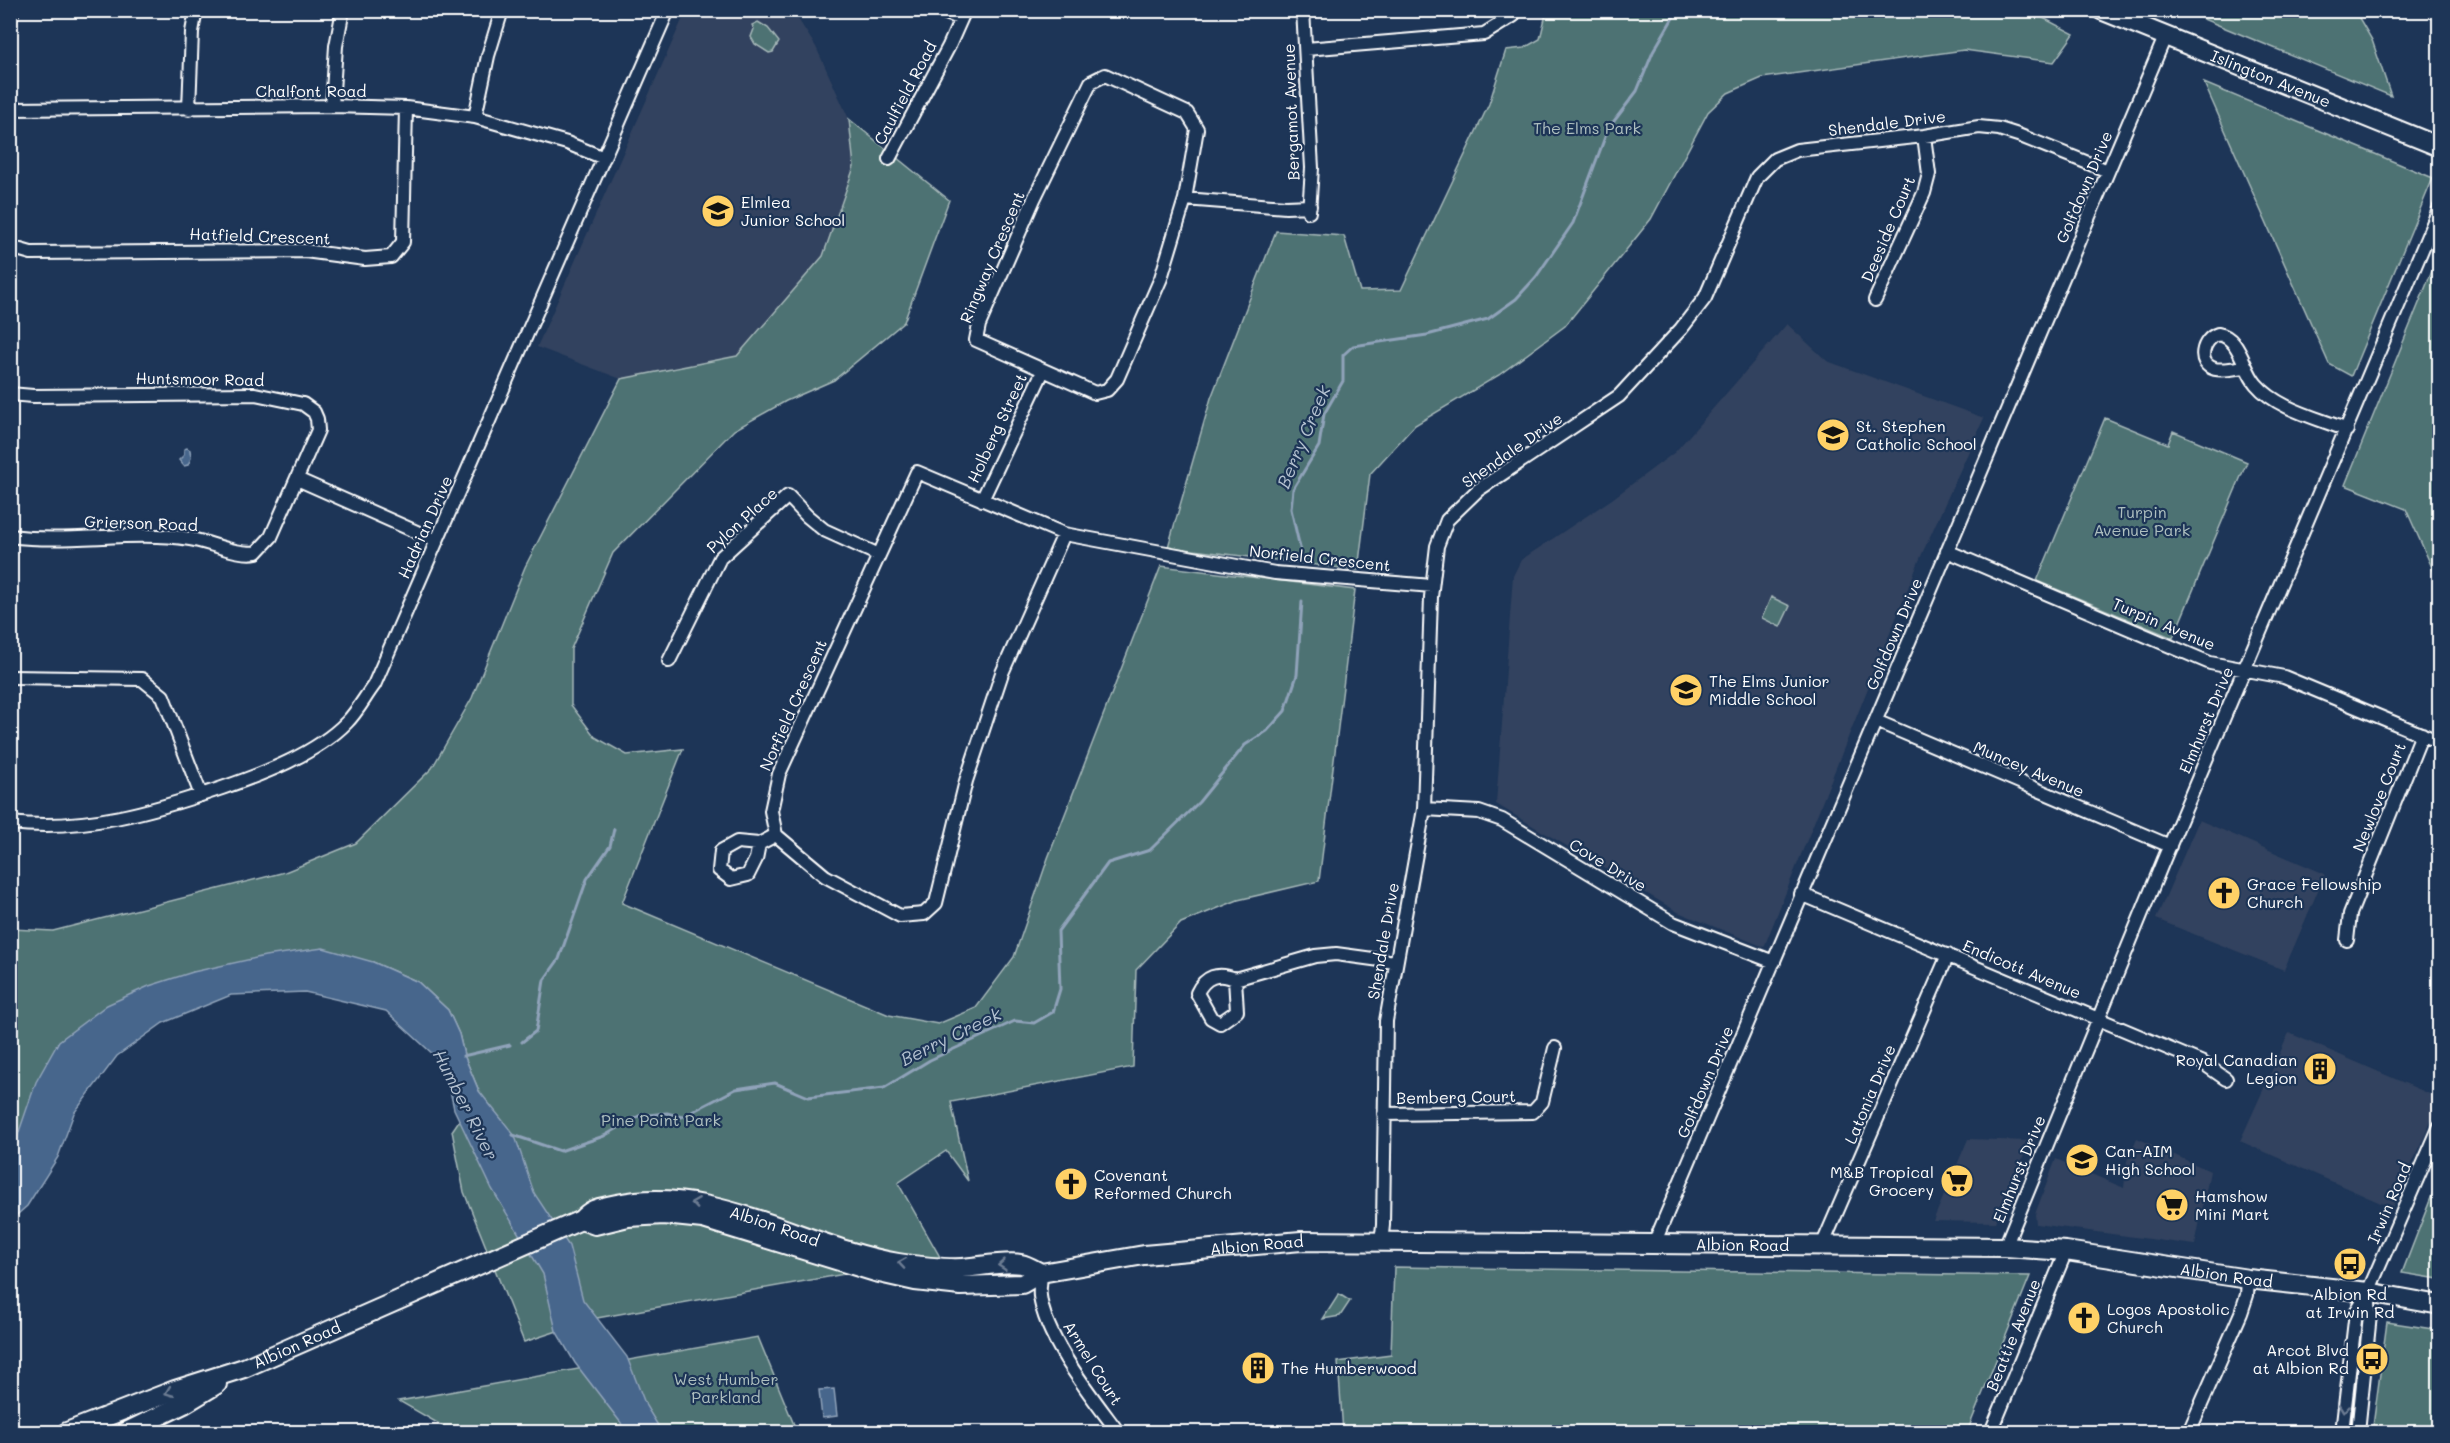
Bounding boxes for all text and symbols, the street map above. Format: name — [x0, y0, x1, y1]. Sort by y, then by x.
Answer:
street label: Caulfield Road — [868, 37, 941, 148]
street label: Bergamot Avenue — [1278, 43, 1303, 181]
street label: Islington Avenue — [2208, 44, 2334, 112]
street label: Chalfont Road — [255, 80, 367, 101]
street label: Shendale Drive — [1827, 105, 1947, 140]
park label: The Elms Park — [1533, 117, 1641, 138]
street label: Golfdown Drive — [2050, 128, 2117, 246]
street label: Deeside Court — [1856, 173, 1919, 285]
street label: Ringway Crescent — [954, 188, 1029, 326]
place label: Elmlea Junior School — [741, 191, 845, 230]
school or university icon: Elmlea Junior School — [700, 193, 736, 229]
street label: Hatfield Crescent — [189, 223, 331, 248]
street label: Huntsmoor Road — [136, 367, 264, 390]
street label: Holberg Street — [962, 370, 1031, 486]
water label: Berry Creek — [1271, 381, 1336, 492]
street label: Shendale Drive — [1457, 407, 1566, 492]
place label: St. Stephen Catholic School — [1856, 415, 1977, 454]
school or university icon: St. Stephen Catholic School — [1815, 417, 1851, 453]
street label: Hadrian Drive — [392, 472, 457, 582]
street label: Pylon Place — [702, 482, 782, 557]
park label: Turpin Avenue Park — [2094, 501, 2190, 540]
street label: Grierson Road — [84, 510, 198, 535]
street label: Norfield Crescent — [1248, 540, 1392, 575]
street label: Golfdown Drive — [1860, 575, 1927, 693]
street label: Turpin Avenue — [2110, 592, 2219, 655]
street label: Norfield Crescent — [754, 636, 831, 774]
street label: Elmhurst Drive — [2174, 663, 2237, 776]
place label: The Elms Junior Middle School — [1709, 670, 1830, 709]
school or university icon: The Elms Junior Middle School — [1668, 672, 1704, 708]
street label: Muncey Avenue — [1971, 736, 2088, 801]
street label: Newlove Court — [2347, 739, 2410, 854]
street label: Cove Drive — [1566, 833, 1651, 896]
place label: Grace Fellowship Church — [2247, 873, 2382, 912]
church icon: Grace Fellowship Church — [2206, 875, 2242, 911]
street label: Shendale Drive — [1362, 881, 1403, 1001]
street label: Endicott Avenue — [1960, 934, 2085, 1003]
water label: Berry Creek — [896, 1001, 1005, 1071]
street label: Golfdown Drive — [1671, 1023, 1738, 1141]
street label: Latonia Drive — [1839, 1041, 1900, 1147]
water label: Humber River — [428, 1045, 504, 1164]
place label: Royal Canadian Legion — [2176, 1049, 2297, 1088]
building icon: Royal Canadian Legion — [2302, 1051, 2338, 1087]
street label: Bemberg Court — [1396, 1085, 1516, 1108]
park label: Pine Point Park — [601, 1109, 721, 1130]
street label: Elmhurst Drive — [1987, 1112, 2050, 1226]
place label: Can-AIM High School — [2105, 1140, 2195, 1179]
school or university icon: Can-AIM High School — [2064, 1142, 2100, 1178]
street label: Irwin Road — [2362, 1159, 2415, 1247]
place label: M&B Tropical Grocery — [1830, 1161, 1934, 1200]
supermarket icon: M&B Tropical Grocery — [1939, 1163, 1975, 1199]
place label: Covenant Reformed Church — [1094, 1164, 1232, 1203]
church icon: Covenant Reformed Church — [1053, 1166, 1089, 1202]
place label: Hamshow Mini Mart — [2195, 1185, 2269, 1224]
supermarket icon: Hamshow Mini Mart — [2154, 1187, 2190, 1223]
one-way arrow — [690, 1198, 699, 1210]
street label: Albion Road — [727, 1201, 823, 1251]
street label: Albion Road — [1209, 1230, 1304, 1259]
street label: Albion Road — [1696, 1233, 1789, 1255]
bus stop icon: Albion Rd at Irwin Rd — [2332, 1246, 2368, 1282]
one-way arrow — [897, 1258, 906, 1270]
one-way arrow — [997, 1258, 1006, 1271]
street label: Albion Road — [2179, 1258, 2274, 1292]
street label: Beattie Avenue — [1980, 1276, 2045, 1394]
place label: Albion Rd at Irwin Rd — [2306, 1283, 2394, 1322]
place label: Logos Apostolic Church — [2107, 1298, 2230, 1337]
church icon: Logos Apostolic Church — [2066, 1300, 2102, 1336]
street label: Albion Road — [250, 1316, 344, 1373]
street label: Armel Court — [1059, 1317, 1128, 1409]
place label: Arcot Blvd at Albion Rd — [2253, 1339, 2349, 1378]
bus stop icon: Arcot Blvd at Albion Rd — [2354, 1341, 2390, 1377]
building icon: The Humberwood — [1240, 1350, 1276, 1386]
place label: The Humberwood — [1281, 1357, 1417, 1378]
park label: West Humber Parkland — [674, 1368, 778, 1407]
one-way arrow — [164, 1385, 175, 1398]
one-way arrow — [2338, 1404, 2351, 1414]

